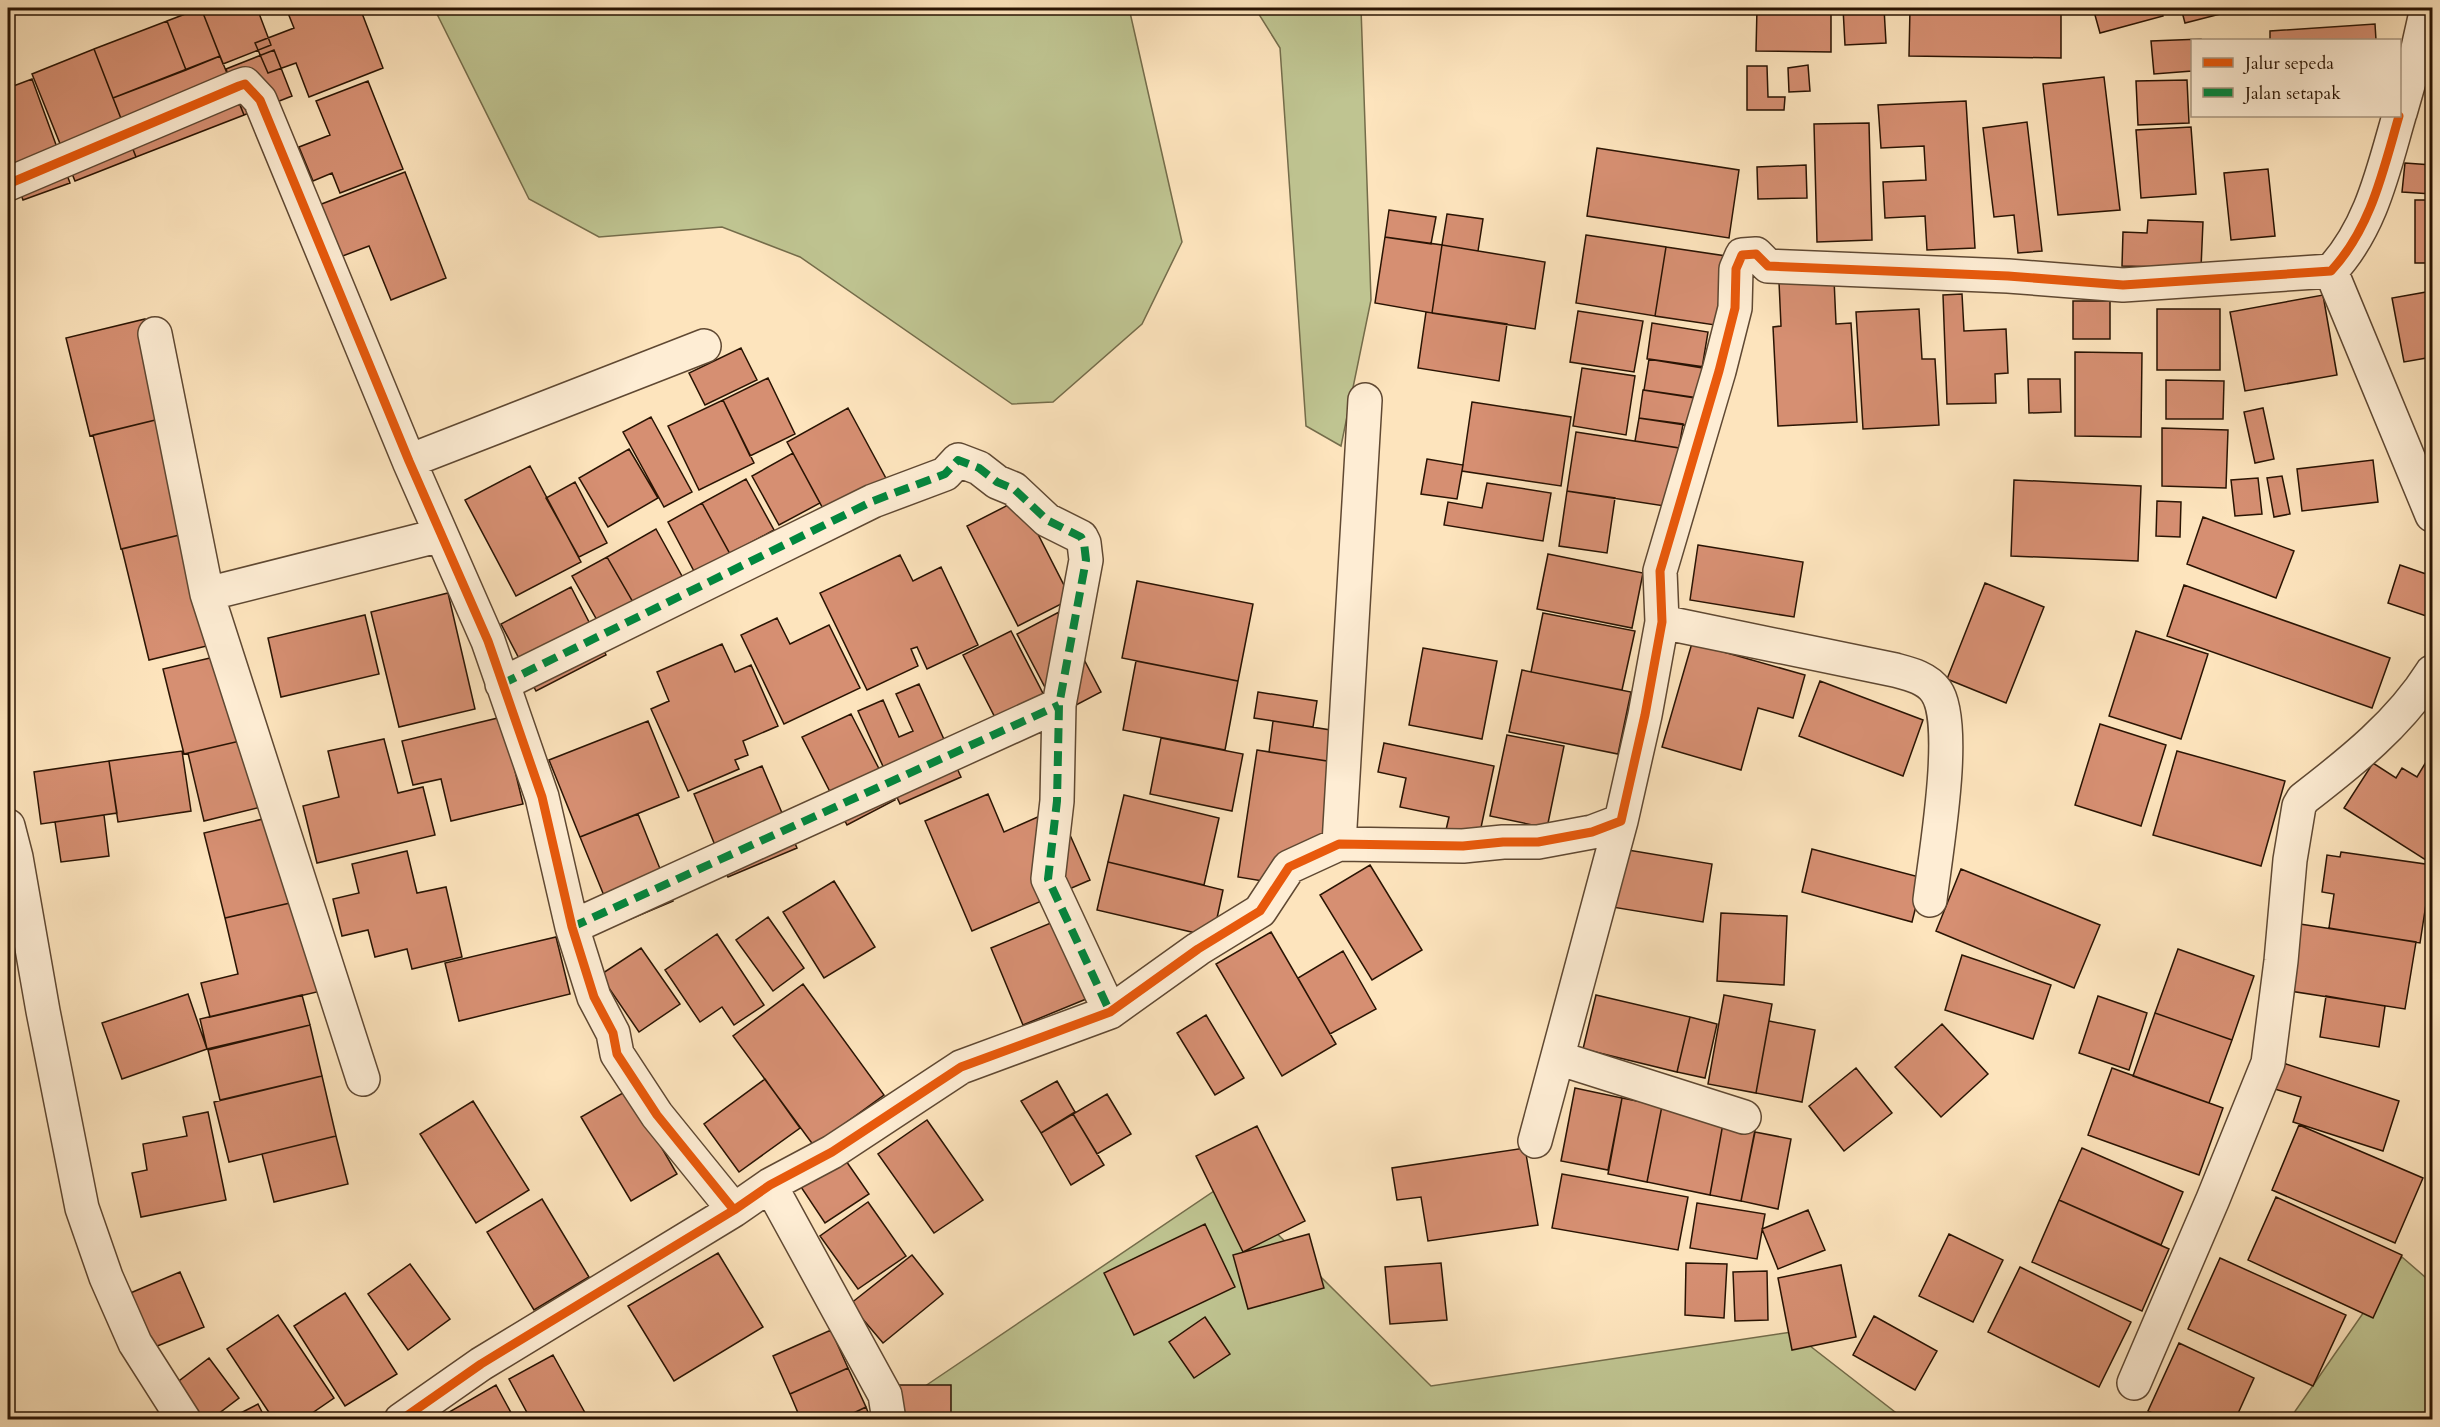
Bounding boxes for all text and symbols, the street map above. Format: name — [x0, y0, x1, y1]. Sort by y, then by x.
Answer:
legend — [2191, 39, 2401, 117]
text: Jalur sepeda — [2242, 51, 2334, 76]
text: Jalan setapak — [2242, 81, 2341, 106]

